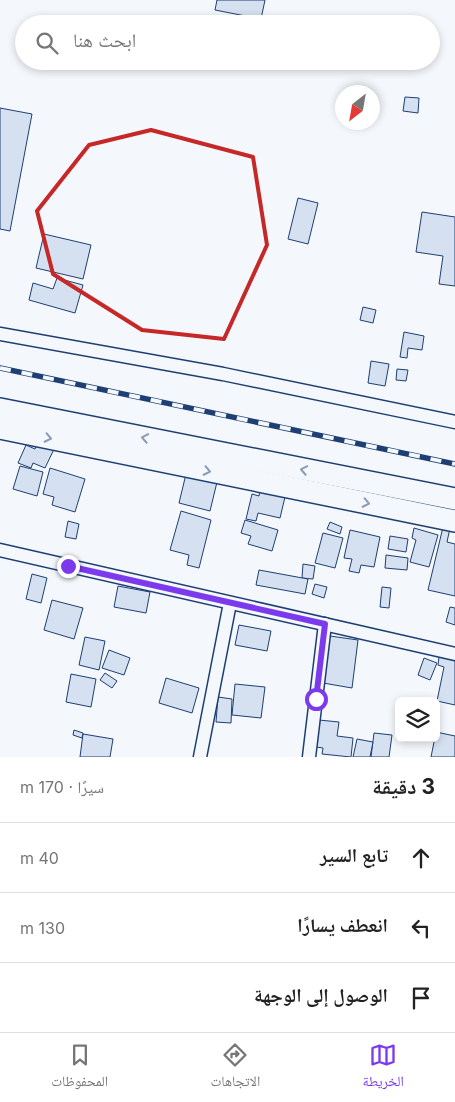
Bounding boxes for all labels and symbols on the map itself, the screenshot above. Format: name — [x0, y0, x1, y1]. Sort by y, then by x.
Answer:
north arrow — [335, 85, 380, 130]
one-way arrow — [43, 432, 52, 442]
one-way arrow — [140, 433, 149, 443]
one-way arrow — [202, 465, 211, 475]
one-way arrow — [300, 465, 308, 475]
one-way arrow — [362, 498, 370, 508]
route end — [57, 555, 80, 578]
route start — [305, 688, 328, 711]

